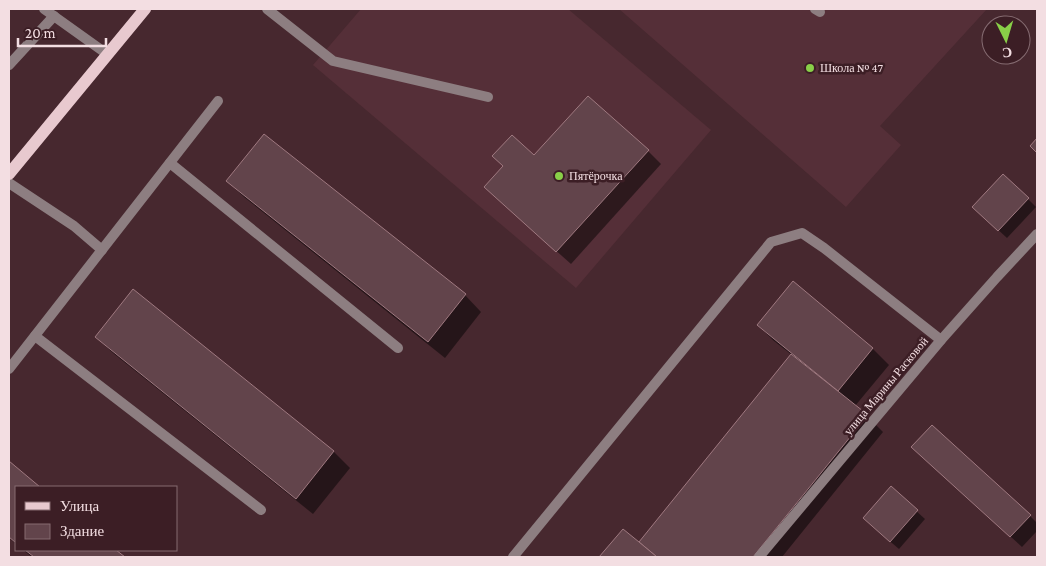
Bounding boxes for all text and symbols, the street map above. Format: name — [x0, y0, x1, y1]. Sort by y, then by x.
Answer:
scale bar — [18, 15, 105, 47]
north arrow — [981, 15, 1031, 65]
text: 20 m — [25, 25, 56, 41]
text: С — [1001, 45, 1013, 61]
place label: Школа № 47 — [820, 61, 883, 75]
marker: Школа № 47 — [804, 62, 816, 74]
place label: Пятёрочка — [569, 169, 623, 183]
marker: Пятёрочка — [553, 170, 565, 182]
street label: улица Марины Расковой — [841, 334, 931, 438]
legend — [15, 486, 178, 551]
text: Улица — [60, 498, 99, 514]
text: Здание — [60, 523, 104, 539]

